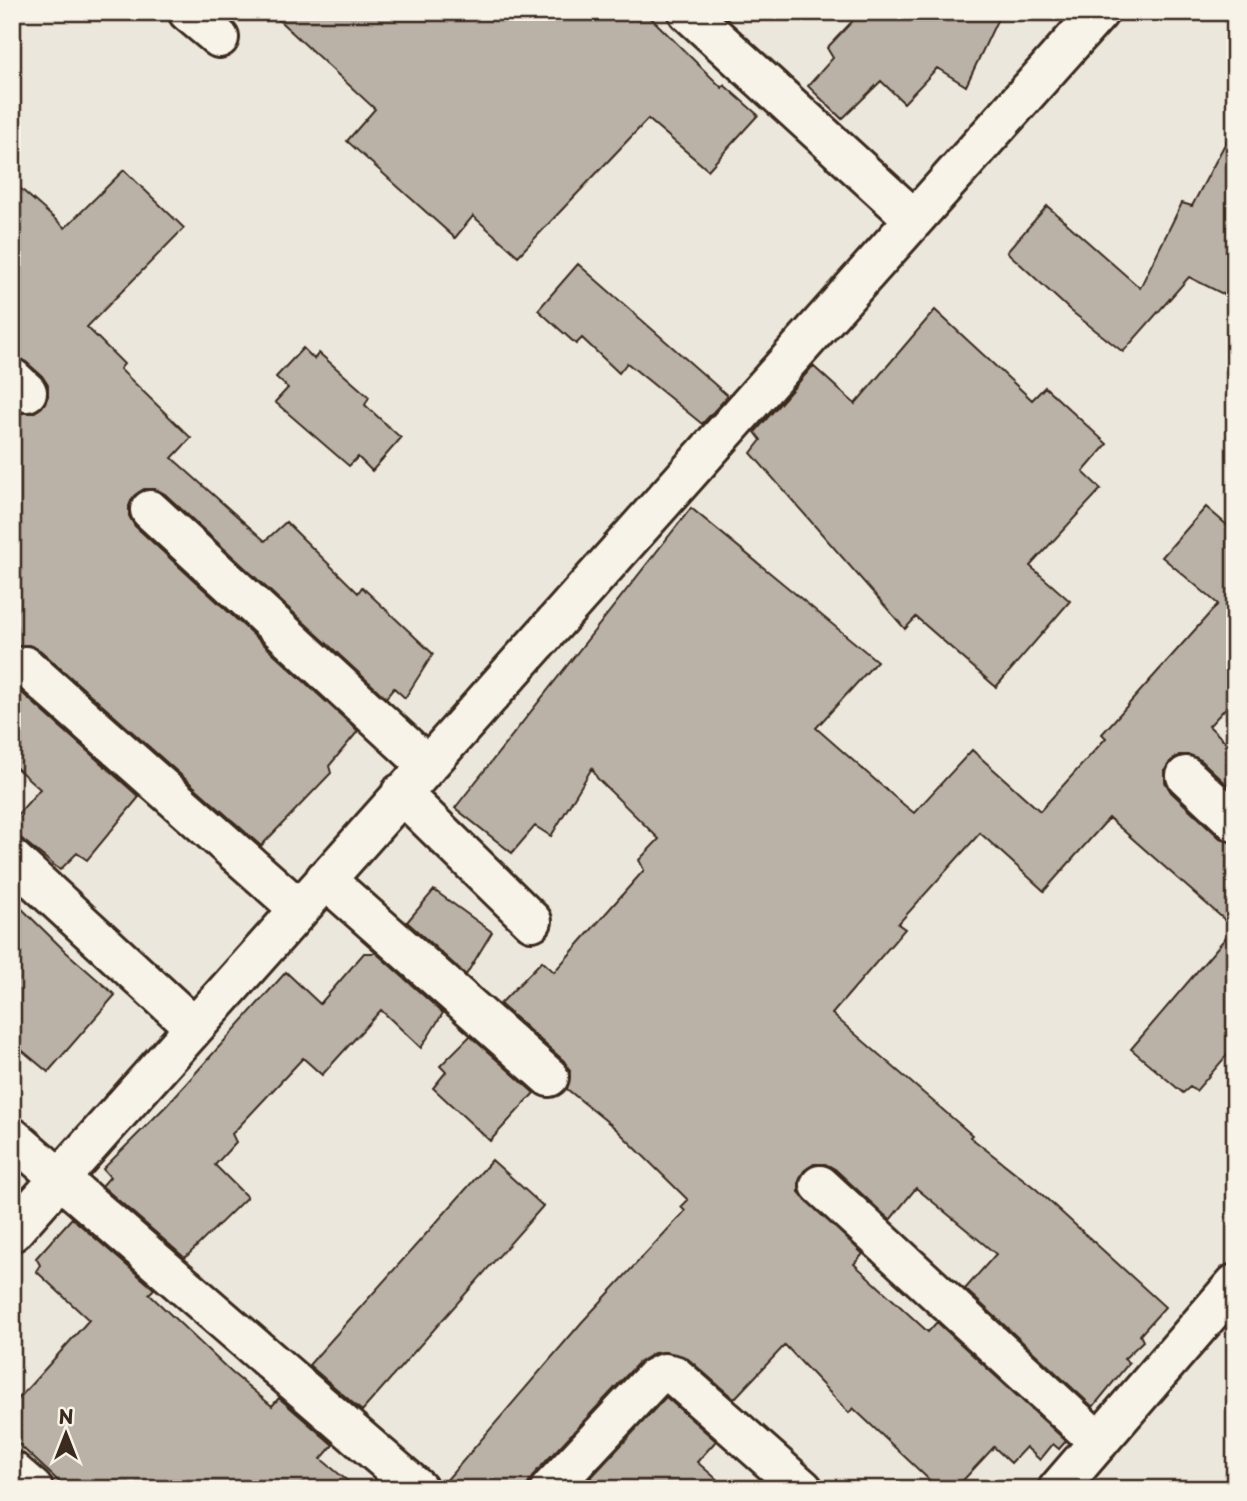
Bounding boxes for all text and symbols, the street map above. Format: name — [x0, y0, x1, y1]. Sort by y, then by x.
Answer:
north arrow — [32, 1400, 102, 1470]
text: N — [58, 1402, 74, 1430]

